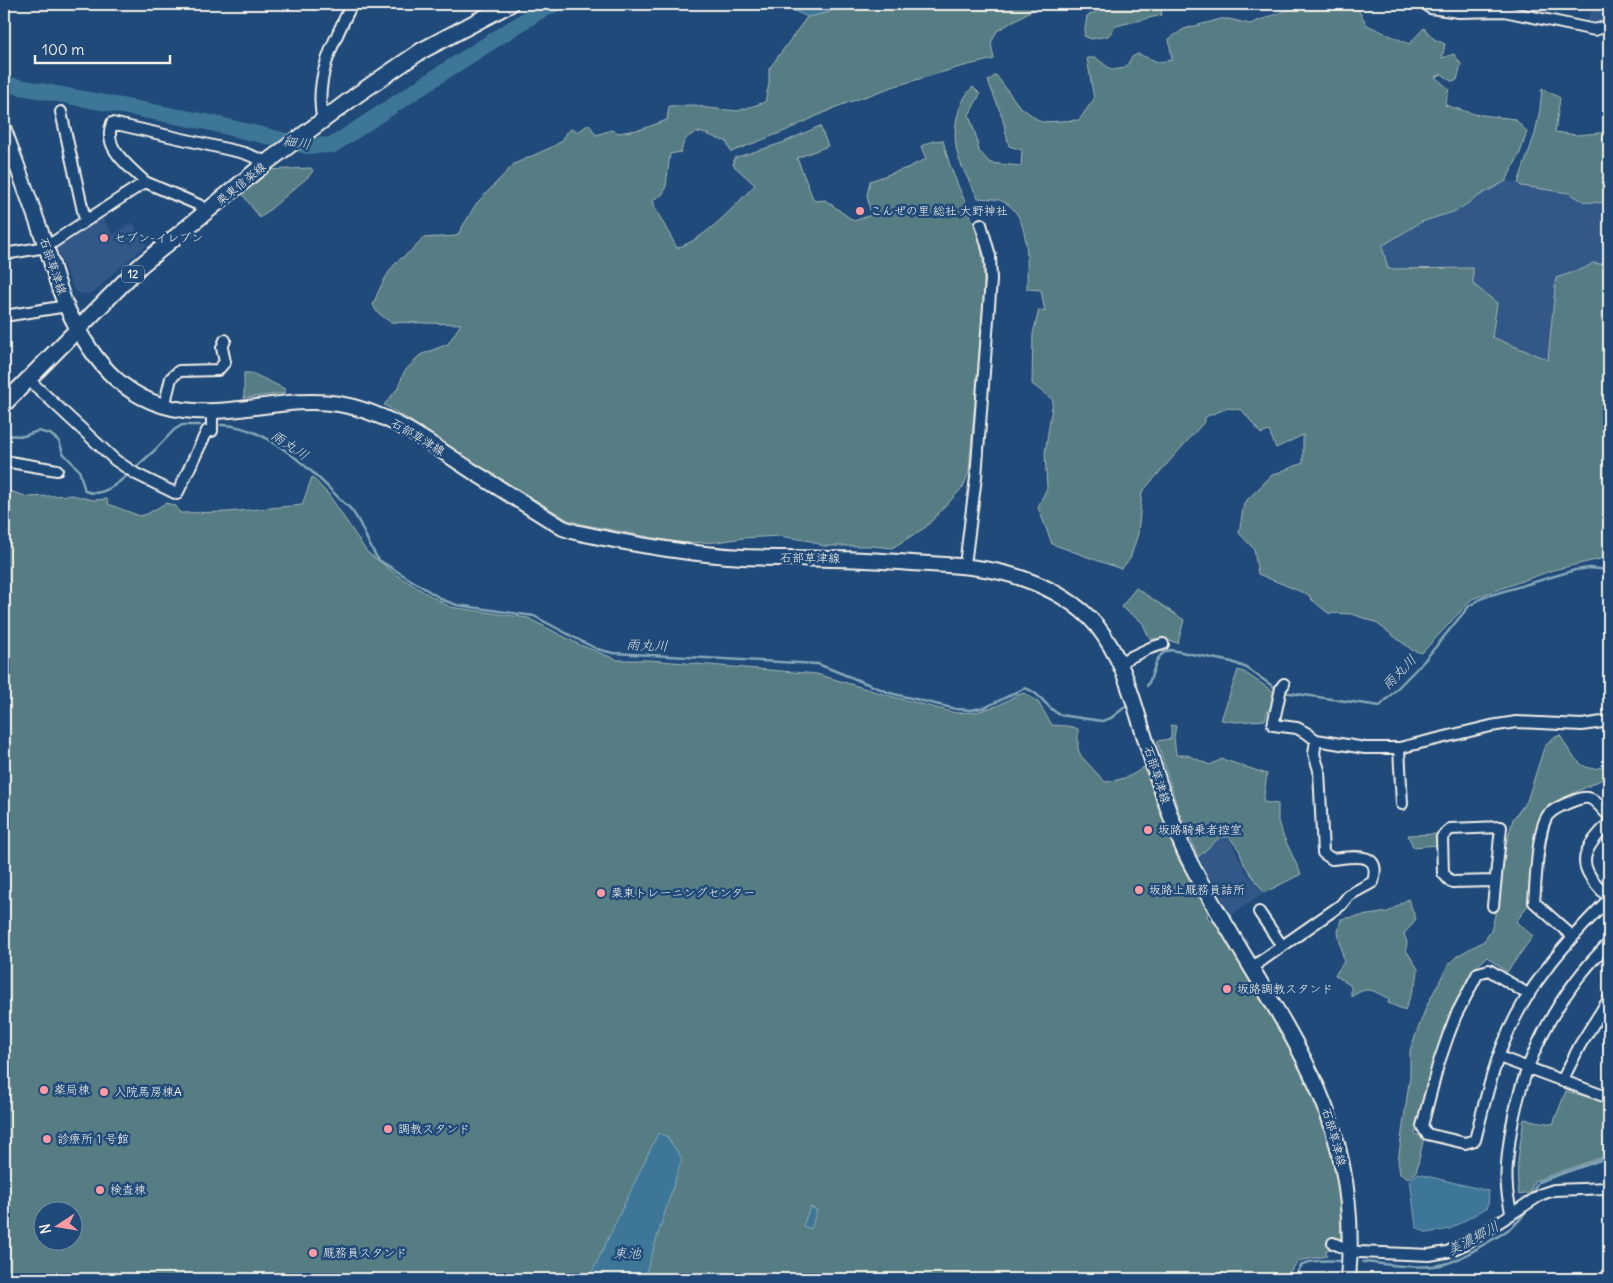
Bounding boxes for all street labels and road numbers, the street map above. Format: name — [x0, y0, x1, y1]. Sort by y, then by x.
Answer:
street label: 栗東信楽線 — [213, 159, 269, 208]
street label: 石部草津線 — [37, 235, 70, 297]
road number: 12 — [122, 266, 144, 282]
street label: 石部草津線 — [389, 415, 448, 458]
street label: 石部草津線 — [780, 549, 840, 566]
street label: 石部草津線 — [1141, 744, 1174, 806]
street label: 石部草津線 — [1319, 1106, 1350, 1168]

